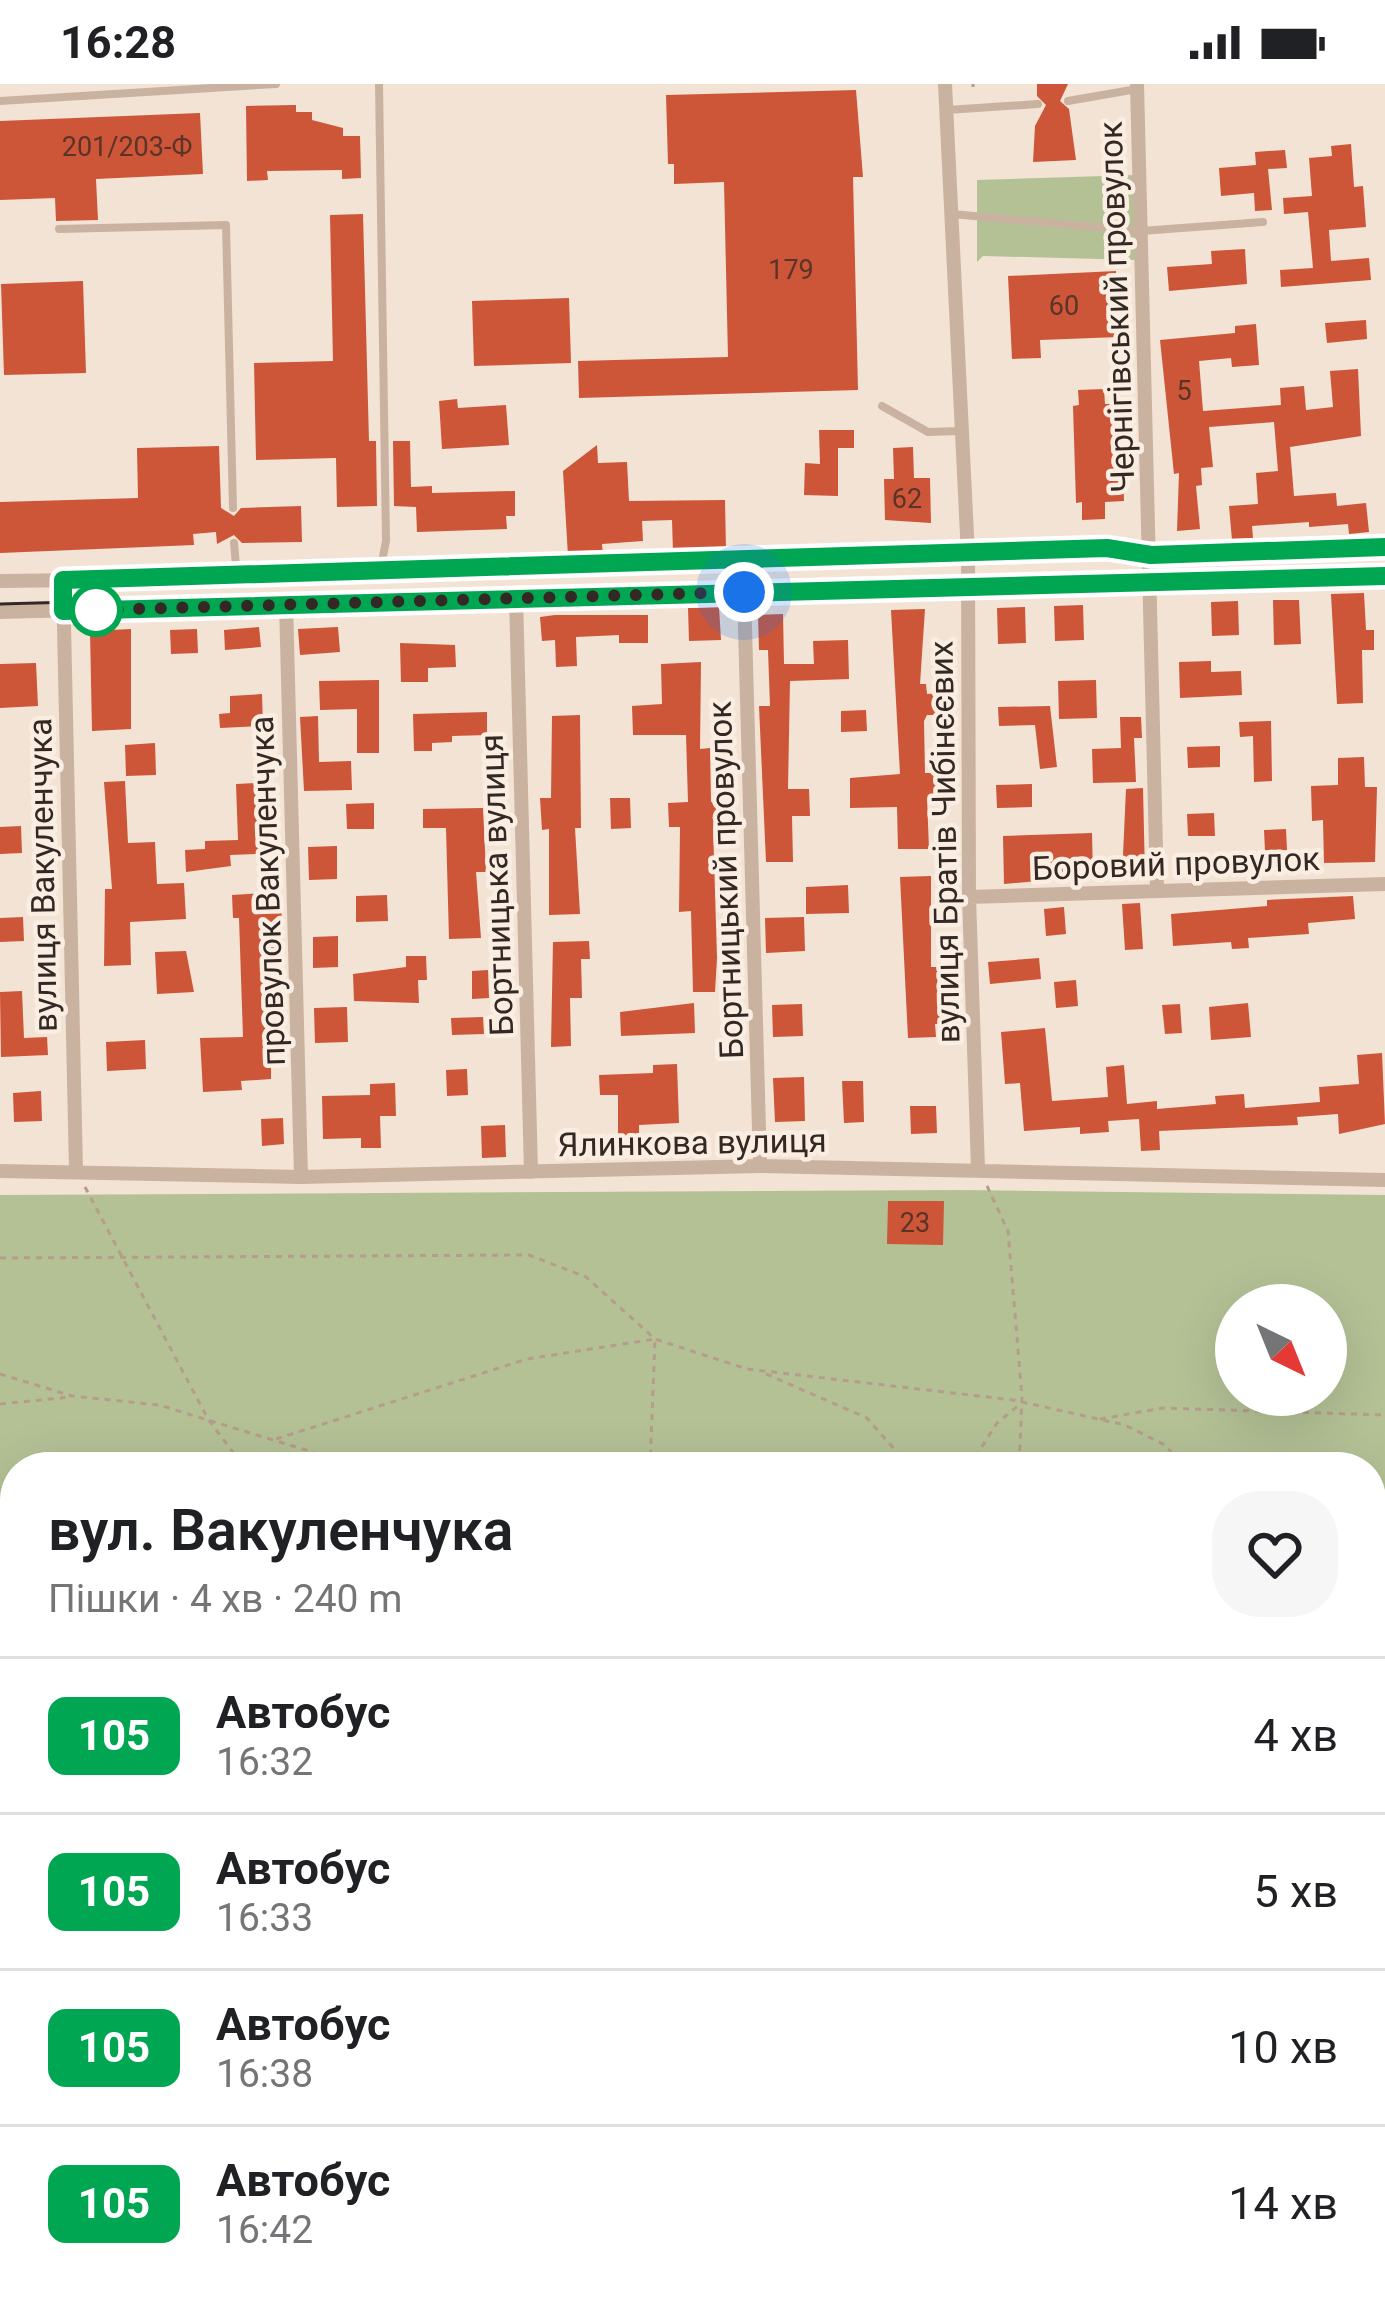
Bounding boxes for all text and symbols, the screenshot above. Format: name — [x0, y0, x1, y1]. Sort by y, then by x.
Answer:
text: 16:28 — [60, 16, 176, 69]
street label: Чернігівський провулок — [1091, 121, 1142, 493]
house number: 201/203-Ф — [62, 131, 192, 163]
house number: 179 — [768, 254, 814, 286]
house number: 60 — [1049, 290, 1079, 322]
house number: 5 — [1176, 375, 1192, 407]
house number: 62 — [892, 483, 922, 515]
your location — [714, 562, 774, 622]
unlabelled marker — [71, 585, 121, 635]
street label: вулиця Братів Чибінєєвих — [921, 640, 968, 1044]
street label: Бортницький провулок — [700, 700, 751, 1060]
street label: провулок Вакуленчука — [242, 715, 293, 1067]
street label: вулиця Вакуленчука — [20, 718, 65, 1032]
street label: Бортницька вулиця — [472, 733, 521, 1037]
street label: Боровий провулок — [1031, 839, 1321, 888]
street label: Ялинкова вулиця — [557, 1121, 827, 1164]
house number: 23 — [900, 1207, 930, 1239]
north arrow — [1215, 1284, 1347, 1416]
map controls — [1215, 1284, 1347, 1416]
button: heart — [1212, 1491, 1338, 1617]
text: вул. Вакуленчука — [48, 1497, 513, 1564]
text: Пішки · 4 хв · 240 m — [48, 1576, 402, 1622]
text: Автобус — [216, 1686, 391, 1739]
text: 4 хв — [1253, 1709, 1338, 1762]
text: 105 — [78, 1711, 150, 1760]
text: 16:32 — [216, 1739, 313, 1785]
text: Автобус — [216, 1842, 391, 1895]
text: 5 хв — [1253, 1865, 1338, 1918]
text: 105 — [78, 1867, 150, 1916]
text: 16:33 — [216, 1895, 313, 1941]
text: Автобус — [216, 1998, 391, 2051]
text: 10 хв — [1228, 2021, 1338, 2074]
text: 105 — [78, 2023, 150, 2072]
text: 16:38 — [216, 2051, 313, 2097]
text: Автобус — [216, 2154, 391, 2207]
text: 14 хв — [1228, 2177, 1338, 2230]
text: 105 — [78, 2179, 150, 2228]
text: 16:42 — [216, 2207, 313, 2253]

